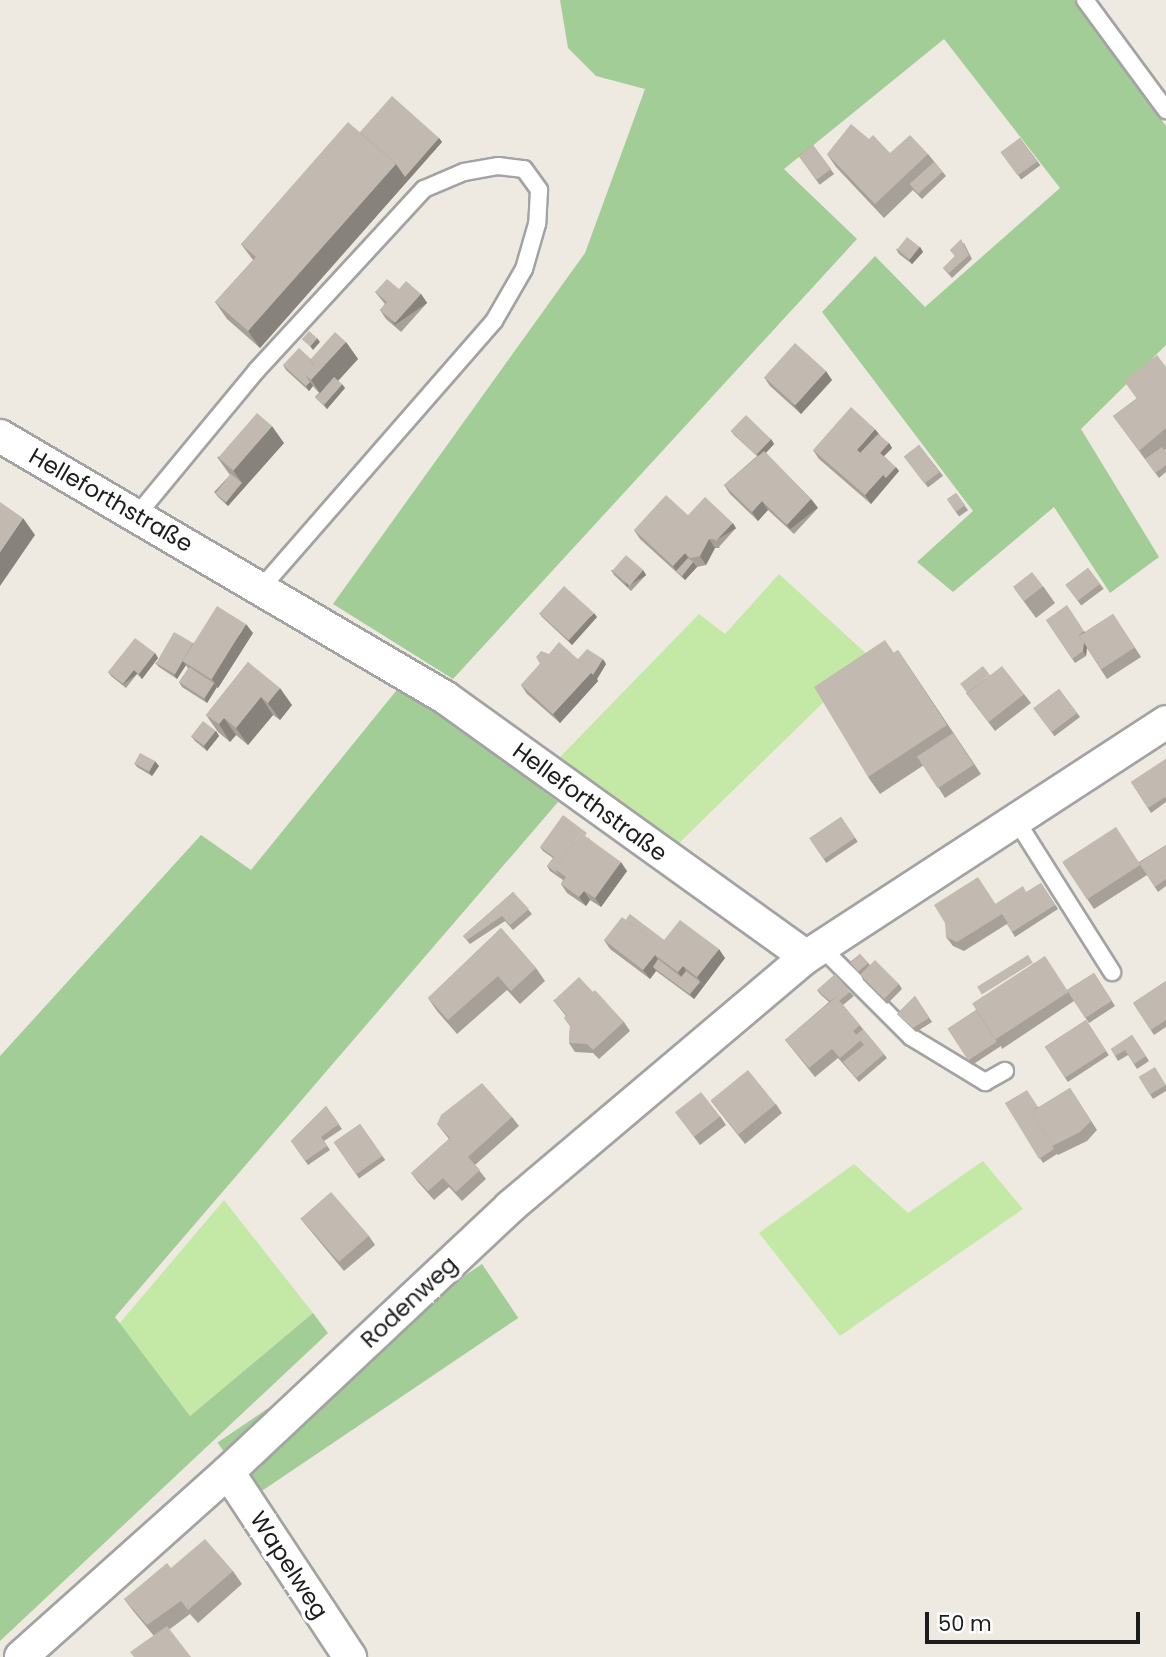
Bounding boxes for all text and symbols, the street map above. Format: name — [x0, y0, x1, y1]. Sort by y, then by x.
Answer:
street label: Helleforthstraße — [24, 442, 198, 558]
street label: Helleforthstraße — [507, 737, 673, 867]
street label: Rodenweg — [355, 1250, 463, 1354]
street label: Wapelweg — [244, 1506, 334, 1624]
scale bar — [928, 1598, 1143, 1642]
text: 50 m — [938, 1609, 992, 1638]

